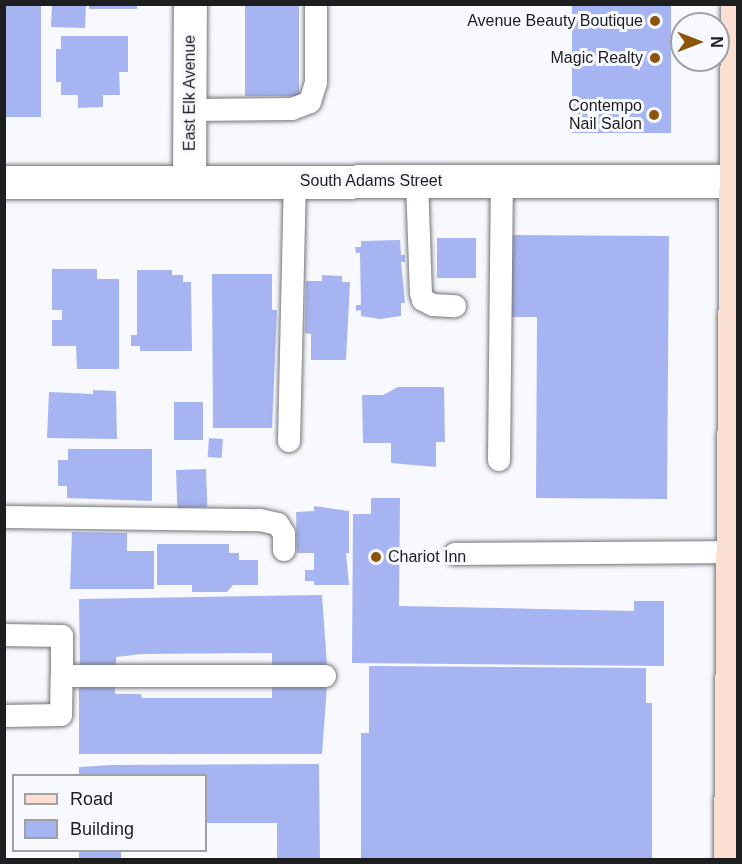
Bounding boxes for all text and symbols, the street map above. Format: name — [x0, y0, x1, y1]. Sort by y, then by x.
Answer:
place label: Avenue Beauty Boutique — [467, 11, 643, 31]
north arrow — [670, 12, 730, 72]
marker: Avenue Beauty Boutique — [648, 14, 662, 28]
street label: East Elk Avenue — [180, 34, 200, 152]
text: N — [708, 36, 725, 48]
place label: Magic Realty — [551, 48, 643, 68]
marker: Magic Realty — [648, 51, 662, 65]
place label: Contempo Nail Salon — [568, 96, 642, 134]
marker: Contempo Nail Salon — [647, 108, 661, 122]
street label: South Adams Street — [299, 171, 443, 191]
place label: Chariot Inn — [388, 547, 466, 567]
marker: Chariot Inn — [369, 550, 383, 564]
legend — [12, 774, 207, 852]
text: Road — [70, 789, 113, 809]
text: Building — [70, 819, 134, 839]

